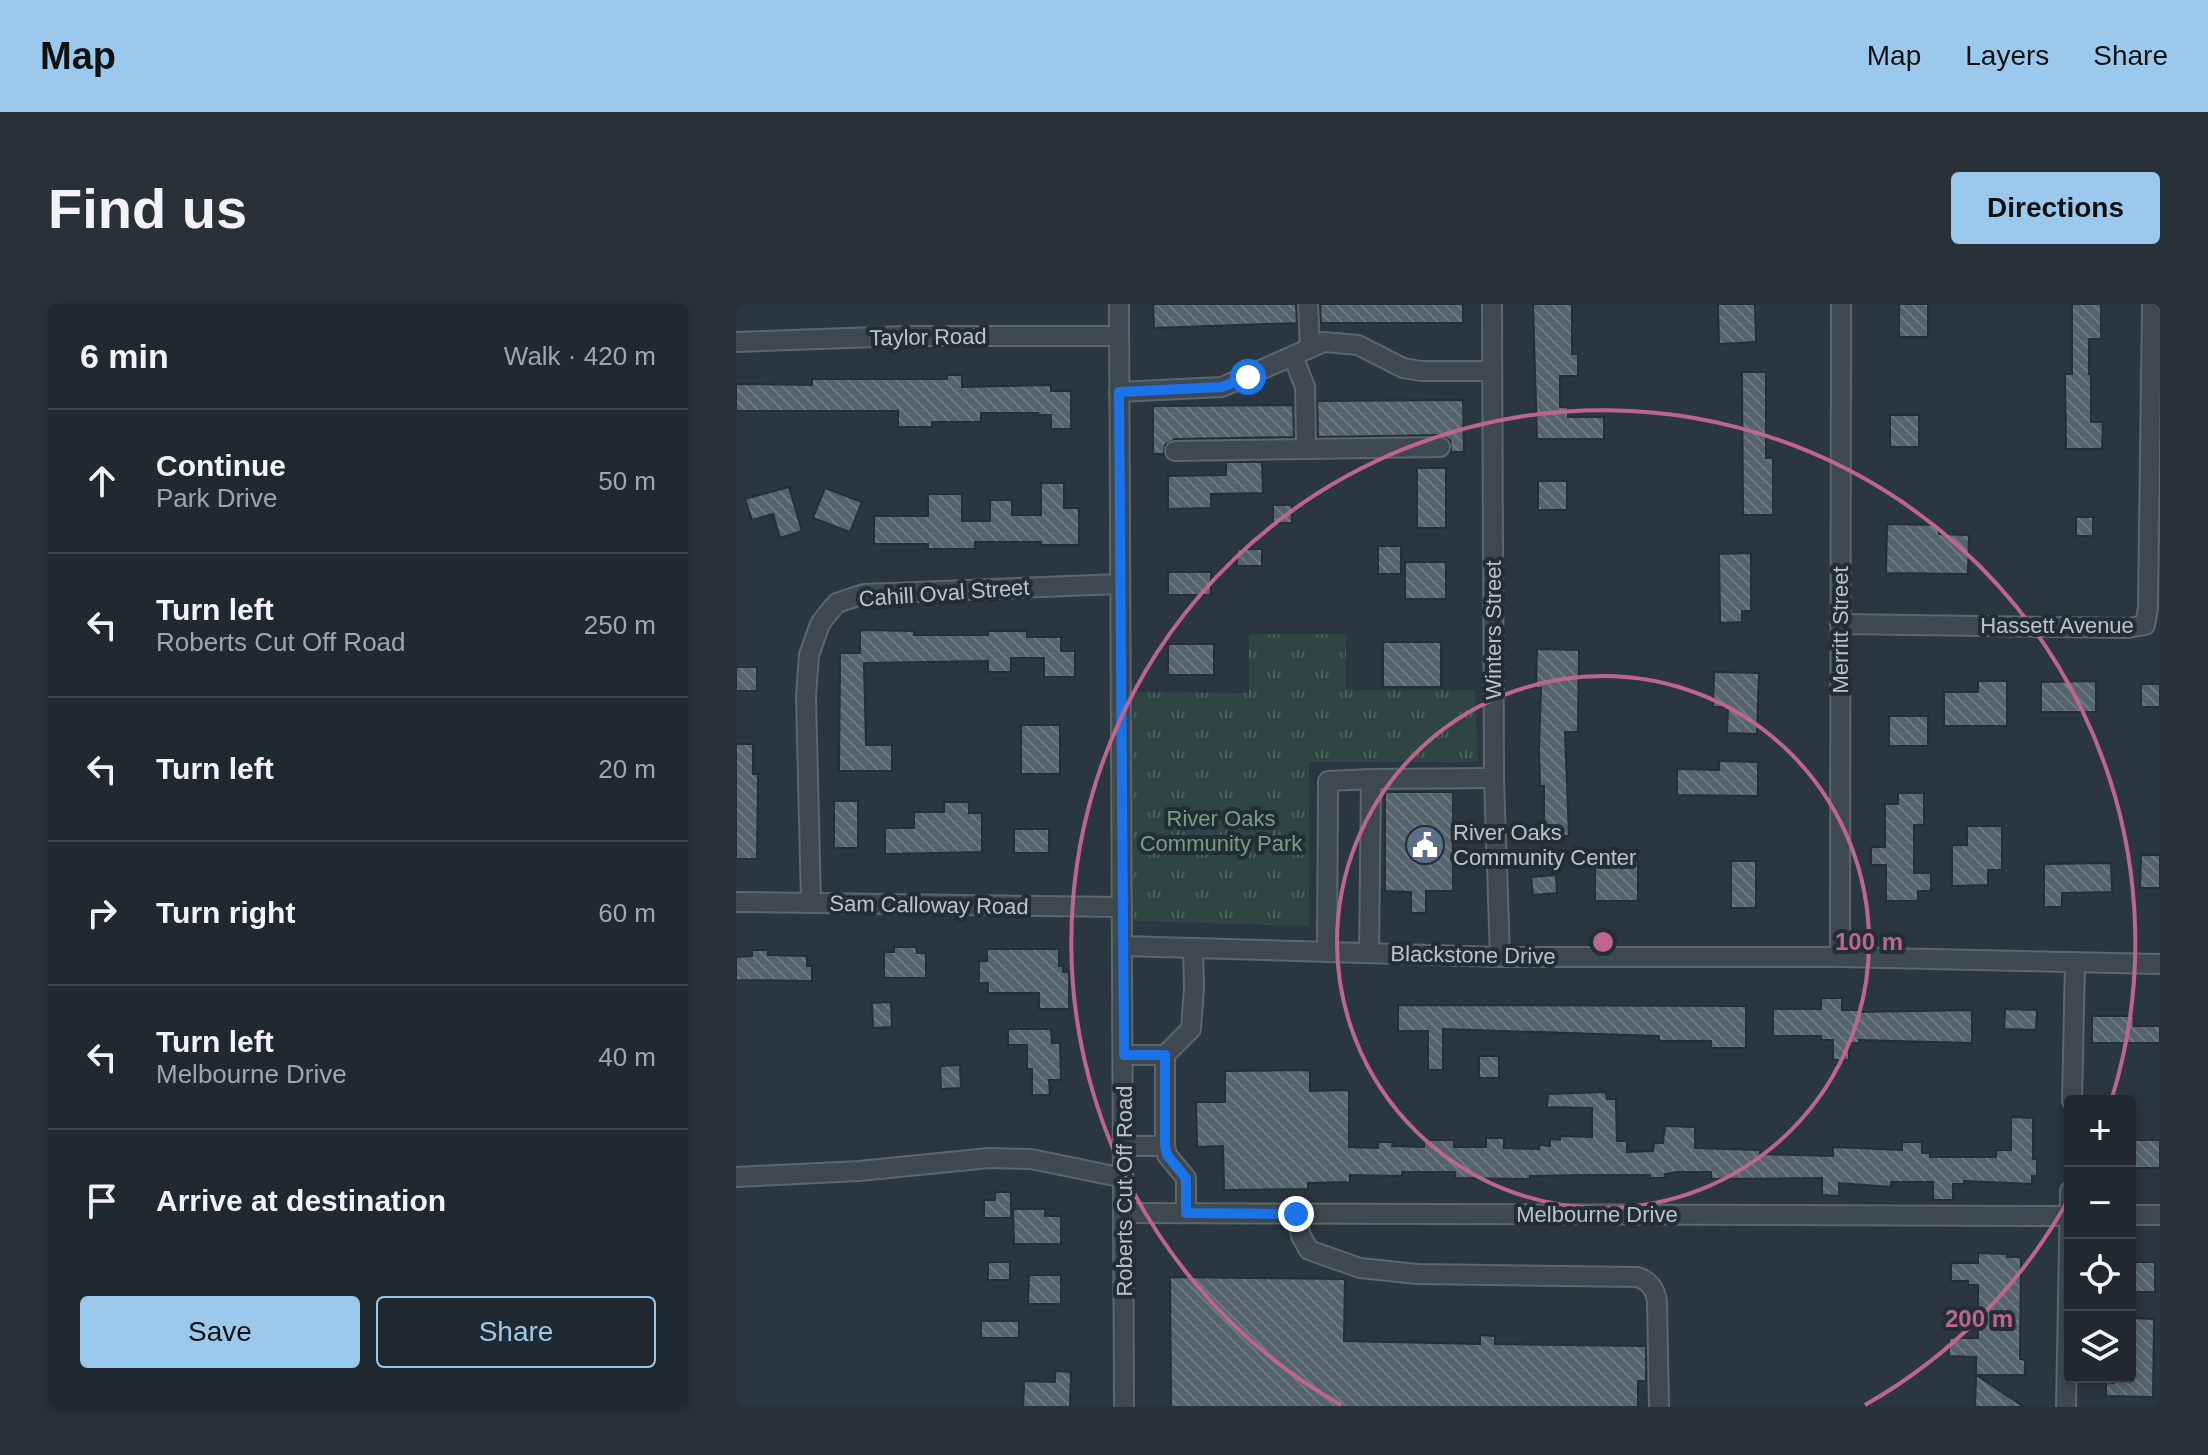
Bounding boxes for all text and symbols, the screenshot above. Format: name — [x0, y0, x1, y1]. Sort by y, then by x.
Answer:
text: Map — [40, 35, 116, 77]
text: Map — [1867, 40, 1921, 71]
text: Layers — [1965, 40, 2049, 71]
text: Share — [2093, 40, 2168, 71]
button: Directions — [1951, 172, 2160, 244]
text: Find us — [48, 177, 247, 240]
street label: Taylor Road — [869, 323, 987, 351]
text: 6 min — [80, 337, 169, 375]
text: Walk · 420 m — [504, 341, 656, 371]
route start — [1230, 359, 1266, 395]
text: Continue — [156, 449, 286, 482]
icon: ahead — [80, 459, 124, 503]
text: 50 m — [598, 466, 656, 496]
text: Park Drive — [156, 483, 277, 513]
street label: Winters Street — [1481, 560, 1506, 700]
street label: Merritt Street — [1828, 566, 1853, 694]
street label: Cahill Oval Street — [858, 575, 1030, 611]
text: Turn left — [156, 593, 274, 626]
icon: left — [80, 603, 124, 647]
text: 250 m — [584, 610, 656, 640]
street label: Hassett Avenue — [1980, 613, 2134, 638]
text: Roberts Cut Off Road — [156, 627, 406, 657]
icon: left — [80, 747, 124, 791]
text: Turn left — [156, 752, 274, 785]
text: 20 m — [598, 754, 656, 784]
park label: River Oaks Community Park — [1140, 806, 1303, 856]
place label: River Oaks Community Center — [1453, 820, 1636, 870]
public building icon: River Oaks Community Center — [1404, 824, 1446, 866]
icon: right — [80, 891, 124, 935]
street label: Sam Calloway Road — [829, 891, 1029, 919]
text: Turn right — [156, 896, 295, 929]
text: 60 m — [598, 898, 656, 928]
centre of rings — [1589, 928, 1617, 956]
text: 100 m — [1835, 928, 1903, 955]
street label: Blackstone Drive — [1390, 941, 1556, 969]
text: Turn left — [156, 1025, 274, 1058]
icon: left — [80, 1035, 124, 1079]
text: 40 m — [598, 1042, 656, 1072]
text: Melbourne Drive — [156, 1059, 347, 1089]
street label: Roberts Cut Off Road — [1112, 1085, 1137, 1297]
map controls — [2064, 1095, 2136, 1383]
button: + — [2064, 1095, 2136, 1167]
button: − — [2064, 1167, 2136, 1239]
icon: arrive — [80, 1179, 124, 1223]
text: Arrive at destination — [156, 1184, 446, 1217]
route end — [1278, 1196, 1314, 1232]
street label: Melbourne Drive — [1516, 1202, 1678, 1227]
button: locate — [2064, 1239, 2136, 1311]
button: Save — [80, 1296, 360, 1368]
button: Share — [376, 1296, 656, 1368]
text: 200 m — [1945, 1305, 2013, 1332]
button: layers — [2064, 1311, 2136, 1383]

